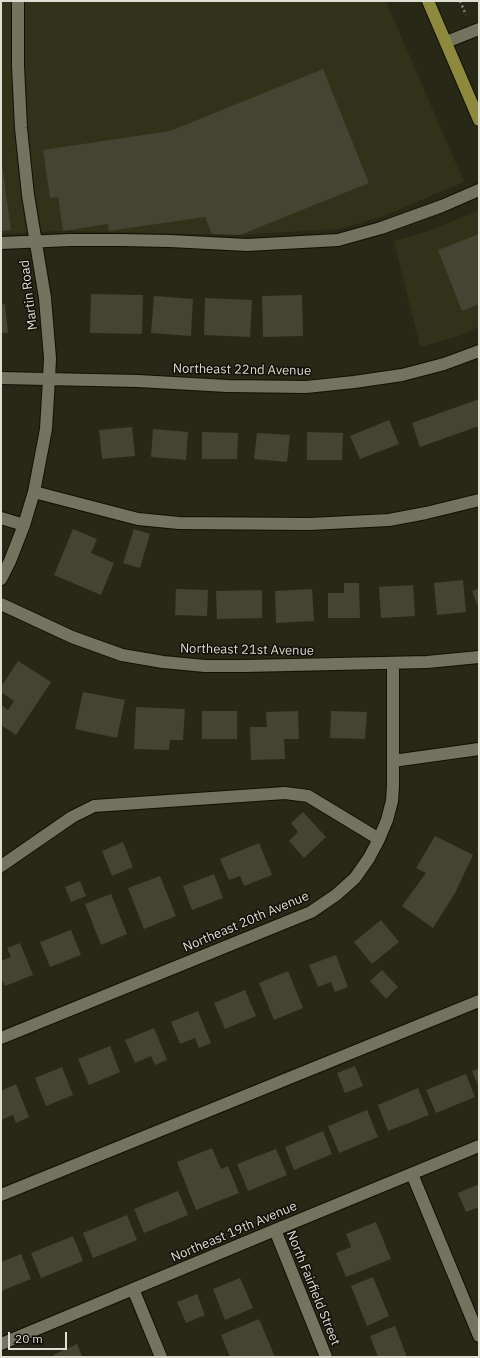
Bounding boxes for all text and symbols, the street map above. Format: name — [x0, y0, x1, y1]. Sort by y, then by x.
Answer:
street label: Martin Road — [17, 259, 41, 331]
street label: Northeast 22nd Avenue — [173, 361, 311, 379]
street label: Northeast 21st Avenue — [180, 641, 314, 659]
street label: Northeast 20th Avenue — [181, 888, 311, 956]
street label: Northeast 19th Avenue — [169, 1198, 299, 1266]
street label: North Fairfield Street — [283, 1228, 343, 1348]
scale bar — [10, 1324, 69, 1350]
text: 20 m — [15, 1331, 43, 1346]

